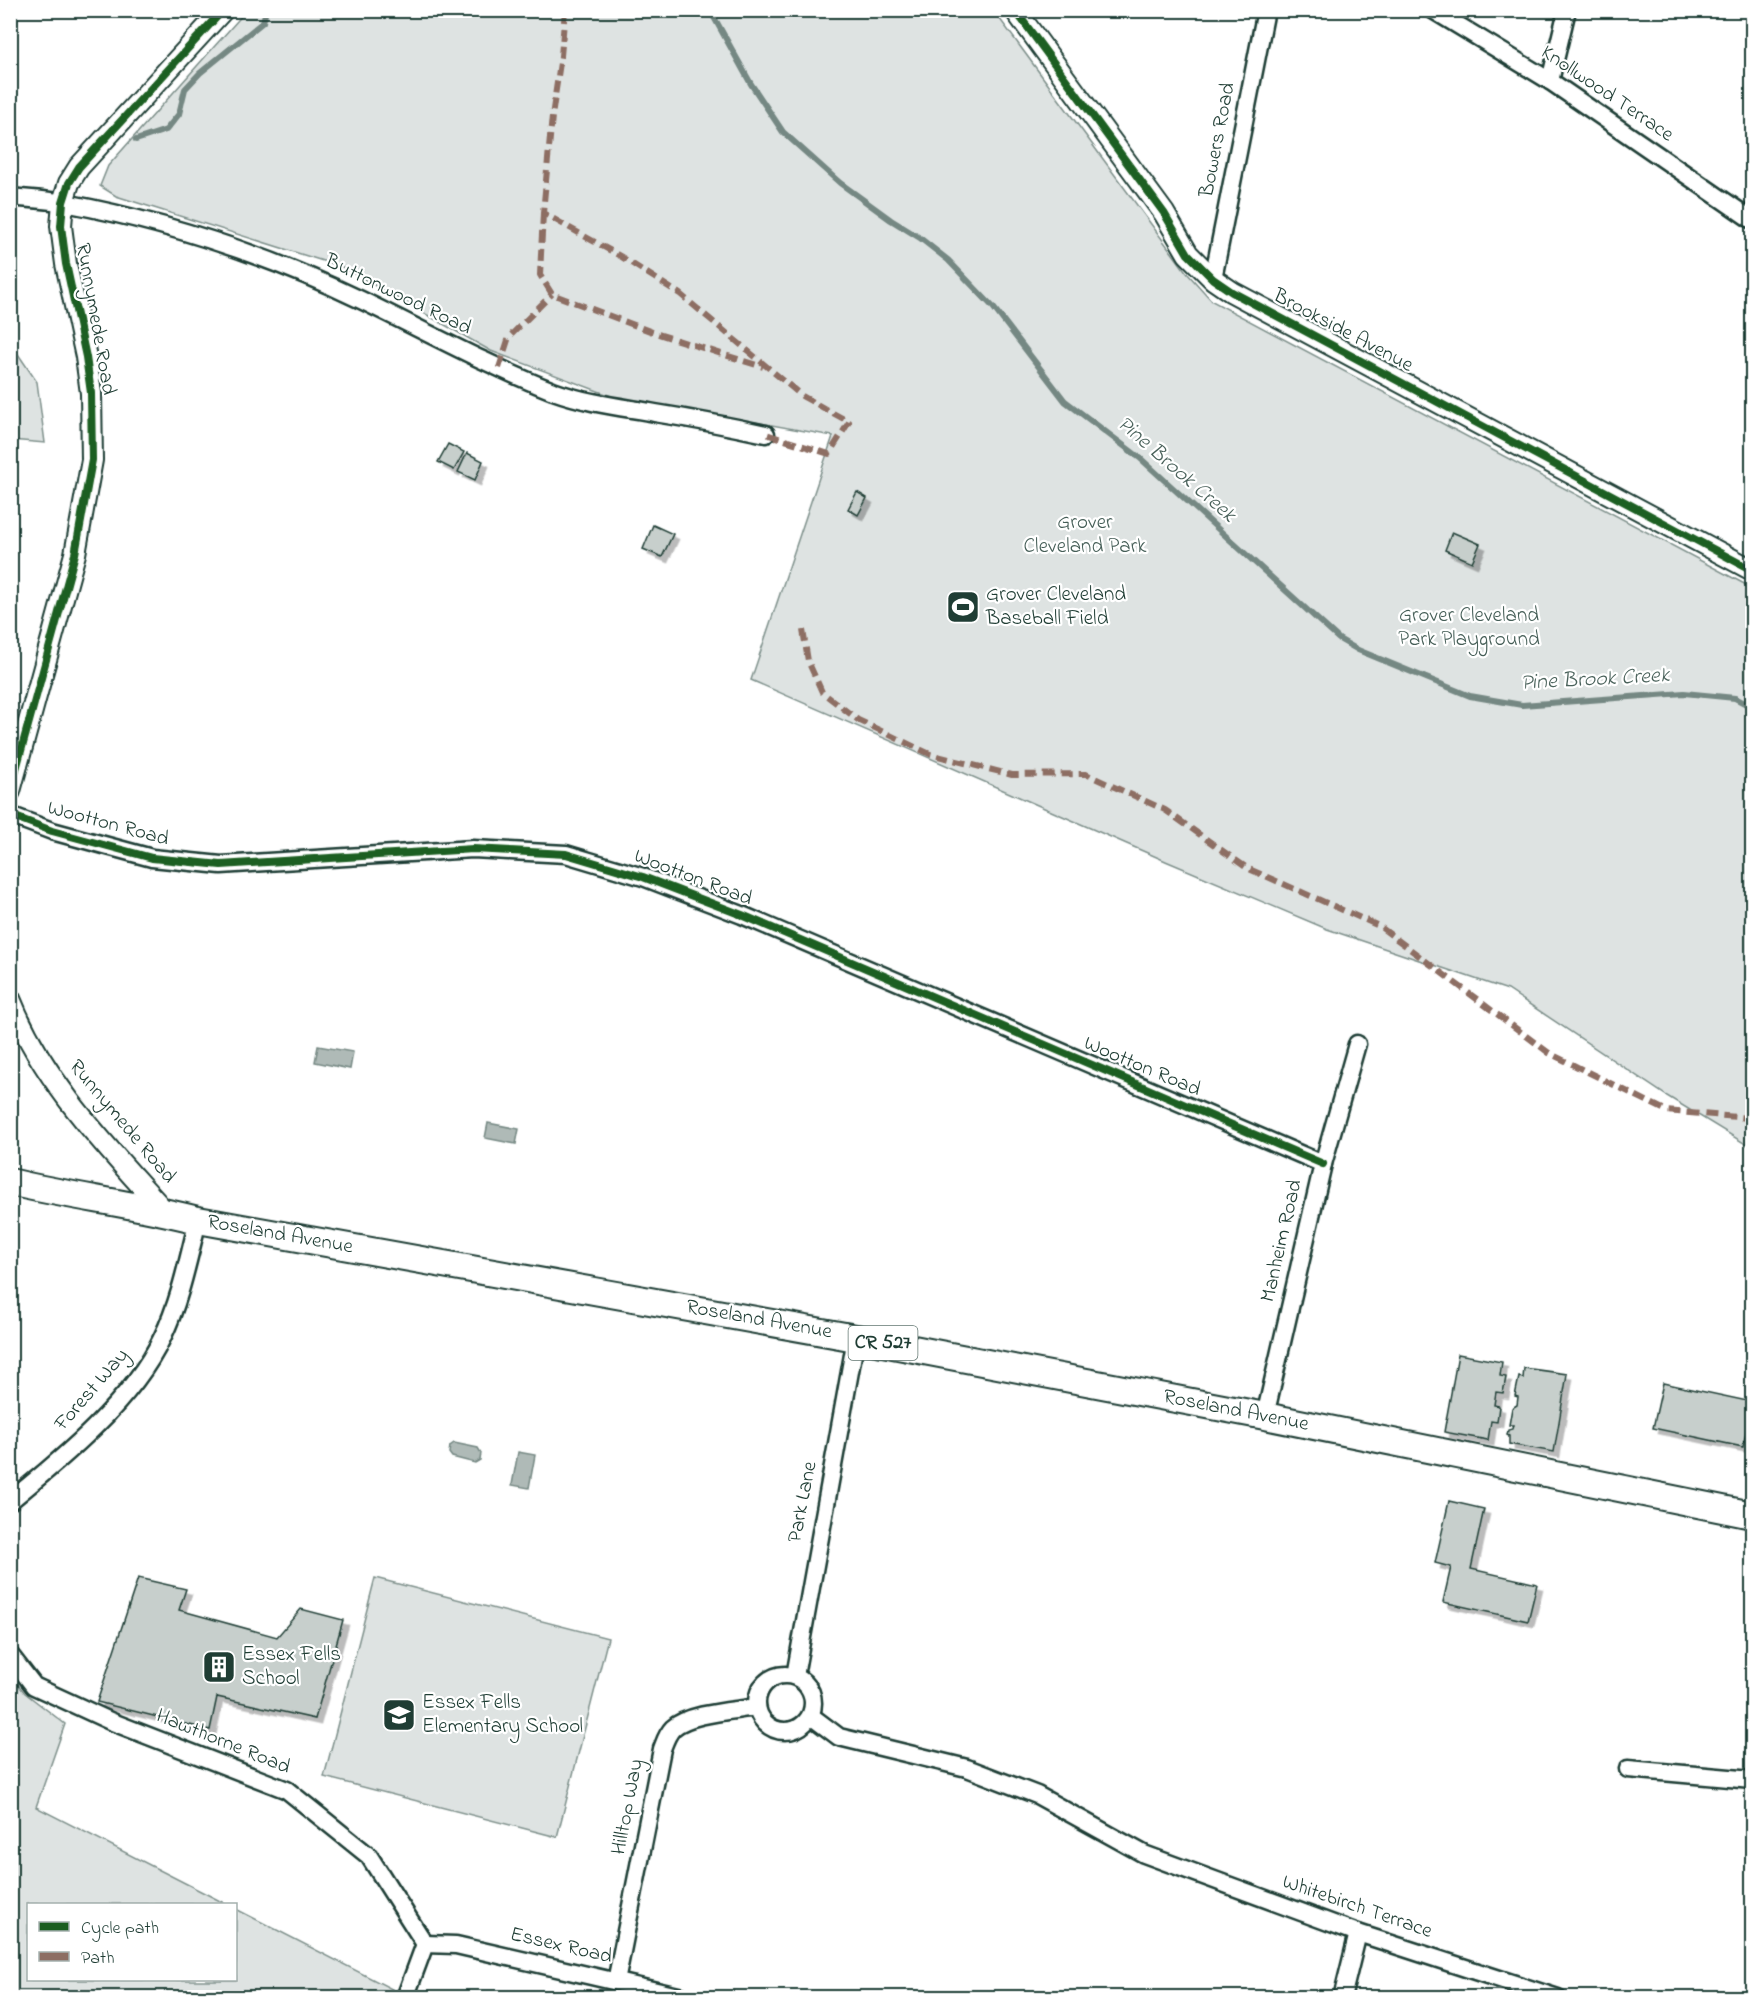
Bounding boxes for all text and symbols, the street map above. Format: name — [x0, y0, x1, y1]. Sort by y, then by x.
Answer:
street label: Knollwood Terrace — [1534, 38, 1680, 150]
street label: Bowers Road — [1192, 80, 1244, 201]
street label: Runnymede Road — [65, 241, 123, 398]
street label: Buttonwood Road — [319, 246, 476, 344]
street label: Brookside Avenue — [1267, 281, 1419, 381]
water label: Pine Brook Creek — [1109, 409, 1244, 532]
park label: Grover Cleveland Park — [1024, 508, 1147, 562]
place label: Grover Cleveland Baseball Field — [985, 580, 1126, 634]
sports icon: Grover Cleveland Baseball Field — [945, 589, 981, 625]
park label: Grover Cleveland Park Playground — [1398, 601, 1540, 657]
water label: Pine Brook Creek — [1520, 660, 1671, 700]
street label: Wootton Road — [44, 793, 172, 855]
street label: Wootton Road — [630, 842, 757, 914]
street label: Wootton Road — [1079, 1029, 1205, 1105]
street label: Runnymede Road — [60, 1053, 183, 1192]
street label: Manheim Road — [1253, 1177, 1311, 1305]
street label: Roseland Avenue — [205, 1207, 356, 1263]
street label: Roseland Avenue — [684, 1292, 835, 1348]
road number: CR 527 — [848, 1326, 918, 1360]
street label: Forest Way — [47, 1342, 138, 1440]
street label: Roseland Avenue — [1161, 1382, 1312, 1440]
street label: Park Lane — [780, 1458, 826, 1545]
place label: Essex Fells School — [242, 1640, 341, 1694]
building icon: Essex Fells School — [201, 1649, 237, 1685]
place label: Essex Fells Elementary School — [422, 1688, 583, 1744]
school or university icon: Essex Fells Elementary School — [381, 1697, 417, 1733]
street label: Hawthorne Road — [151, 1701, 295, 1783]
street label: Hilltop Way — [604, 1757, 654, 1858]
street label: Whitebirch Terrace — [1278, 1867, 1437, 1947]
legend — [27, 1903, 237, 1981]
text: Cycle path — [81, 1916, 159, 1942]
street label: Essex Road — [507, 1920, 615, 1972]
text: Path — [81, 1946, 115, 1972]

